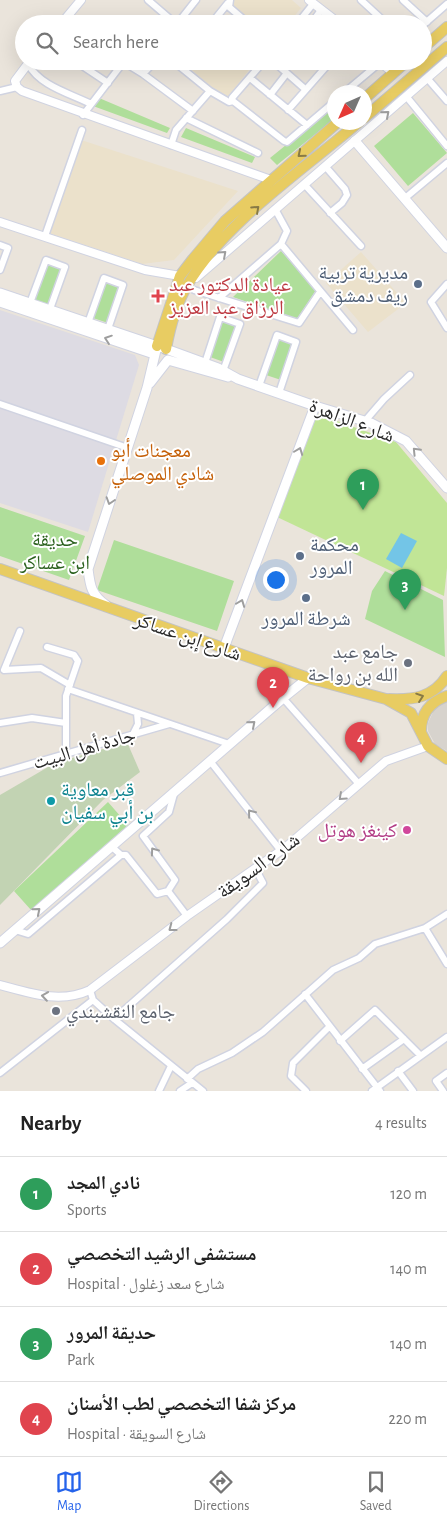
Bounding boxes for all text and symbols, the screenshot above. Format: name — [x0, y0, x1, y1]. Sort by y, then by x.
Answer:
search box — [15, 15, 432, 70]
icon: search — [33, 29, 61, 57]
text: Search here — [73, 33, 159, 52]
north arrow — [327, 85, 372, 130]
one-way arrow — [380, 111, 389, 119]
one-way arrow — [297, 149, 306, 158]
one-way arrow — [251, 205, 260, 214]
one-way arrow — [217, 250, 226, 259]
place label: مديرية تربية ريف دمشق — [319, 263, 408, 307]
place label: عيادة الدكتور عبد الرزاق عبد العزيز — [168, 275, 291, 319]
marker: مديرية تربية ريف دمشق — [412, 278, 424, 290]
marker: عيادة الدكتور عبد الرزاق عبد العزيز — [151, 289, 165, 303]
one-way arrow — [104, 334, 112, 344]
street label: شارع الزاهرة — [306, 396, 397, 448]
place label: معجنات أبو شادي الموصلي — [111, 438, 214, 489]
one-way arrow — [293, 447, 303, 455]
one-way arrow — [413, 448, 422, 457]
marker: معجنات أبو شادي الموصلي — [95, 455, 107, 467]
pin: 1 — [347, 469, 379, 510]
one-way arrow — [106, 496, 116, 505]
park label: حديقة ابن عساكر — [19, 530, 90, 574]
place label: محكمة المرور — [309, 535, 359, 578]
marker: محكمة المرور — [294, 550, 306, 562]
your location — [263, 567, 289, 593]
pin: 3 — [389, 569, 421, 610]
marker: شرطة المرور — [300, 592, 312, 604]
one-way arrow — [235, 599, 245, 608]
street label: شارع إبن عساكر — [130, 609, 244, 667]
place label: شرطة المرور — [260, 609, 351, 629]
place label: جامع عبد الله بن رواحة — [308, 642, 398, 686]
marker: جامع عبد الله بن رواحة — [402, 657, 414, 669]
pin: 2 — [257, 667, 289, 708]
one-way arrow — [416, 693, 424, 703]
one-way arrow — [247, 721, 256, 730]
street label: جادة أهل البيت — [30, 722, 138, 774]
pin: 4 — [345, 722, 377, 763]
place label: قبر معاوية بن أبي سفيان — [61, 780, 154, 828]
one-way arrow — [339, 791, 348, 800]
marker: قبر معاوية بن أبي سفيان — [45, 795, 57, 807]
one-way arrow — [247, 809, 256, 818]
place label: كينغز هوتل — [318, 821, 397, 842]
marker: كينغز هوتل — [401, 824, 413, 836]
street label: شارع السويقة — [214, 829, 305, 904]
one-way arrow — [151, 847, 160, 857]
one-way arrow — [32, 908, 41, 917]
one-way arrow — [169, 922, 178, 930]
one-way arrow — [41, 991, 49, 1002]
place label: جامع النقشبندي — [66, 1002, 175, 1027]
marker: جامع النقشبندي — [50, 1005, 62, 1017]
text: Nearby — [20, 1113, 81, 1134]
text: 4 results — [375, 1115, 427, 1131]
text: نادي المجد — [67, 1174, 140, 1193]
text: 1 — [33, 1186, 39, 1202]
text: 120 m — [390, 1186, 427, 1202]
text: Sports — [67, 1202, 107, 1218]
text: مستشفى الرشيد التخصصي — [67, 1245, 256, 1264]
text: 2 — [32, 1261, 40, 1277]
text: 140 m — [390, 1261, 427, 1277]
text: Hospital · شارع سعد زغلول — [67, 1276, 224, 1292]
text: حديقة المرور — [67, 1324, 156, 1343]
text: 3 — [33, 1336, 39, 1352]
text: 140 m — [390, 1336, 427, 1352]
text: Park — [67, 1352, 95, 1368]
text: مركز شفا التخصصي لطب الأسنان — [67, 1395, 296, 1414]
text: 4 — [32, 1411, 40, 1427]
text: 220 m — [389, 1411, 427, 1427]
text: Hospital · شارع السويقة — [67, 1426, 206, 1442]
tab: Map — [55, 1468, 83, 1515]
tab: Directions — [194, 1468, 249, 1515]
tab: Saved — [360, 1468, 392, 1515]

